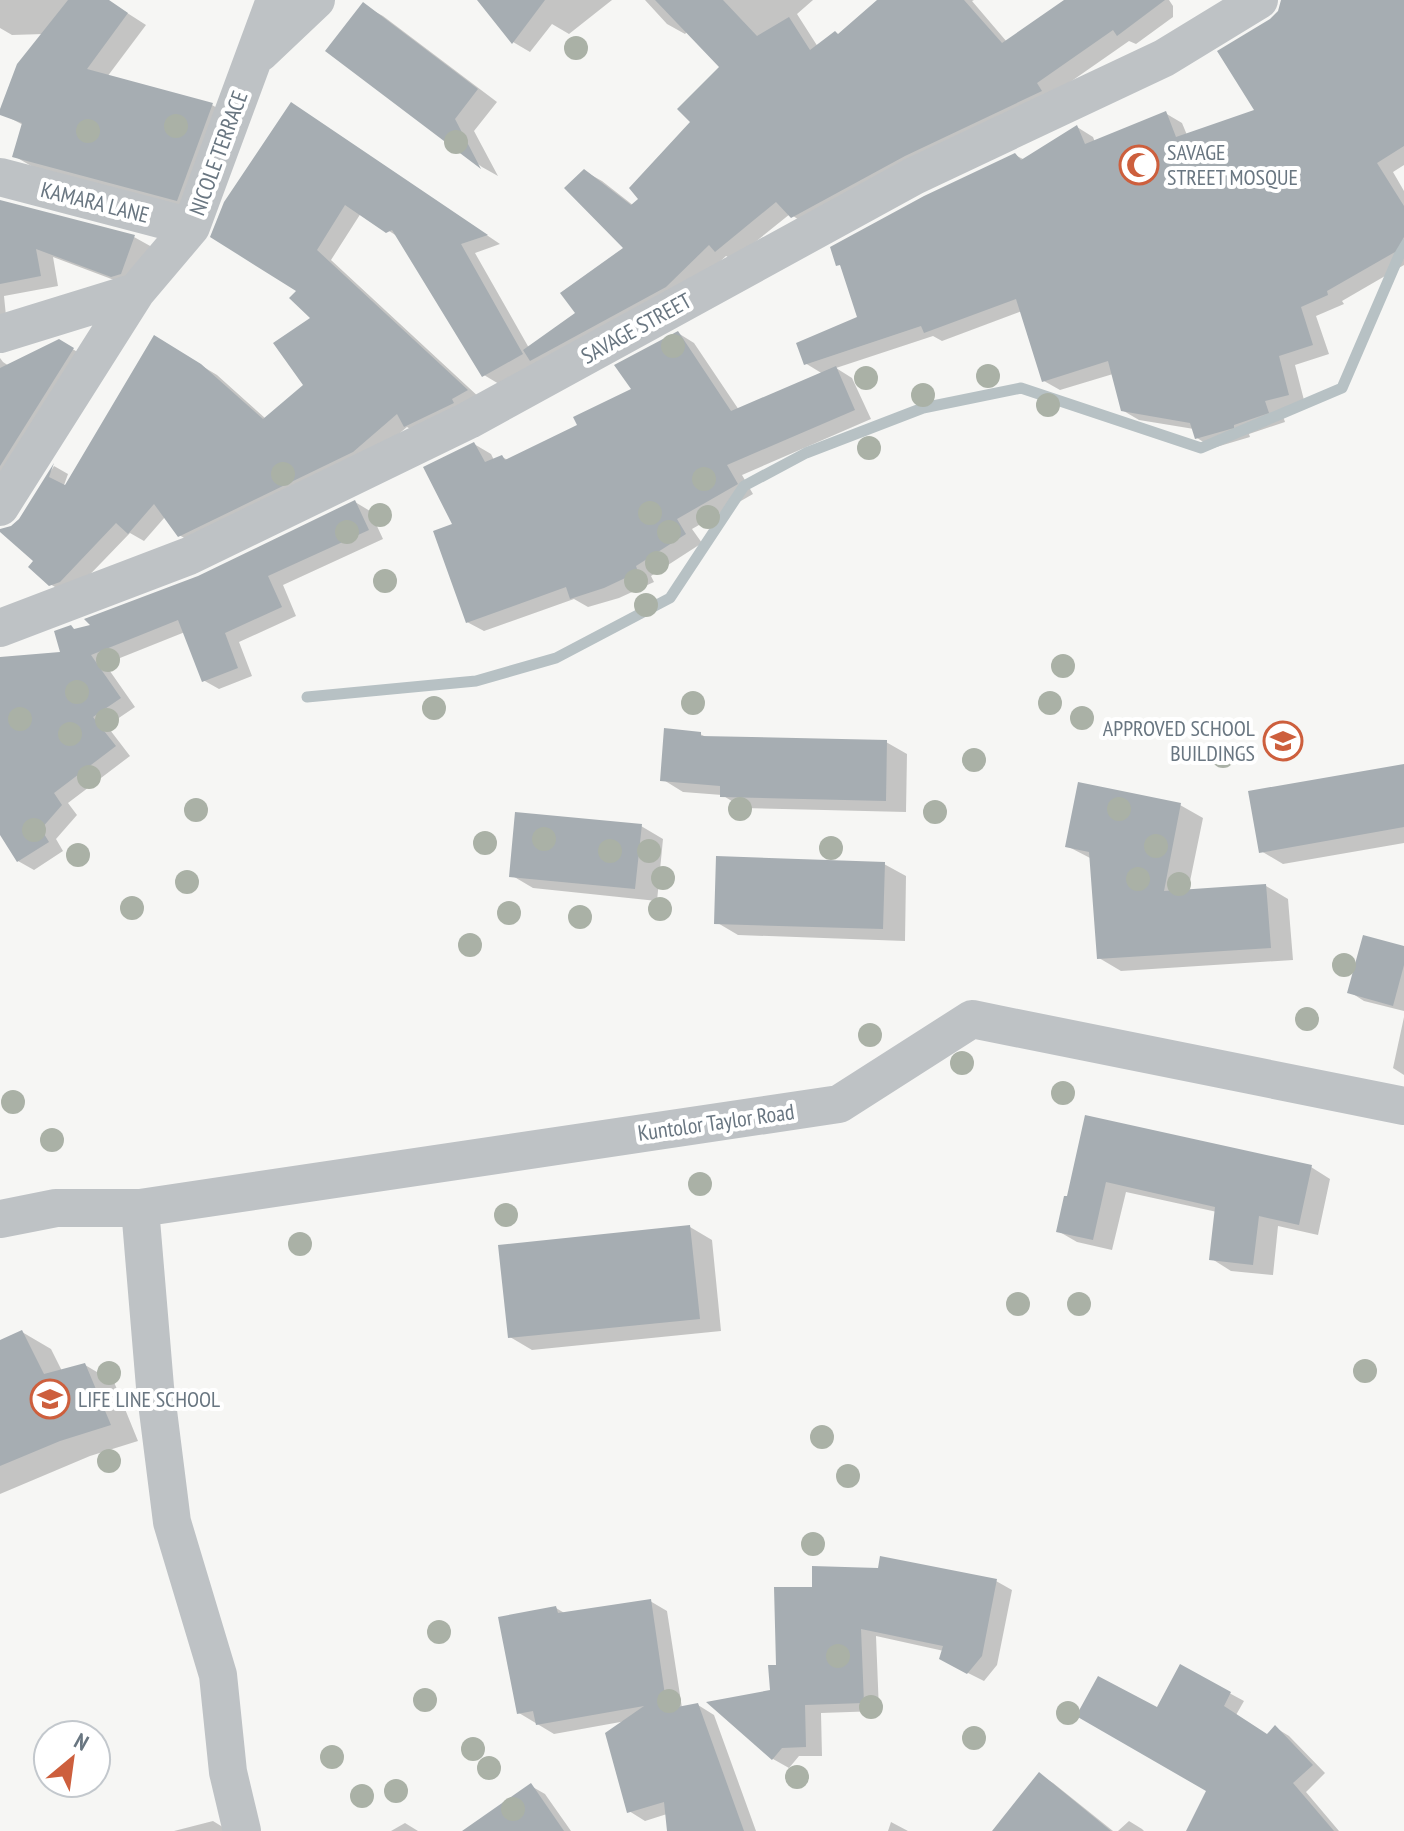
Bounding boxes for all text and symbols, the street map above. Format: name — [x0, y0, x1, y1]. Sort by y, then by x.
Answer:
street label: NICOLE TERRACE — [183, 87, 253, 219]
place label: SAVAGE STREET MOSQUE — [1167, 138, 1298, 191]
mosque icon: SAVAGE STREET MOSQUE — [1118, 144, 1160, 186]
street label: KAMARA LANE — [38, 175, 152, 229]
street label: SAVAGE STREET — [576, 286, 696, 370]
place label: APPROVED SCHOOL BUILDINGS — [1103, 714, 1255, 767]
school or university icon: APPROVED SCHOOL BUILDINGS — [1262, 720, 1304, 762]
street label: Kuntolor Taylor Road — [636, 1097, 796, 1147]
school or university icon: LIFE LINE SCHOOL — [29, 1378, 71, 1420]
place label: LIFE LINE SCHOOL — [78, 1385, 220, 1413]
north arrow — [32, 1719, 112, 1799]
text: N — [70, 1726, 94, 1757]

